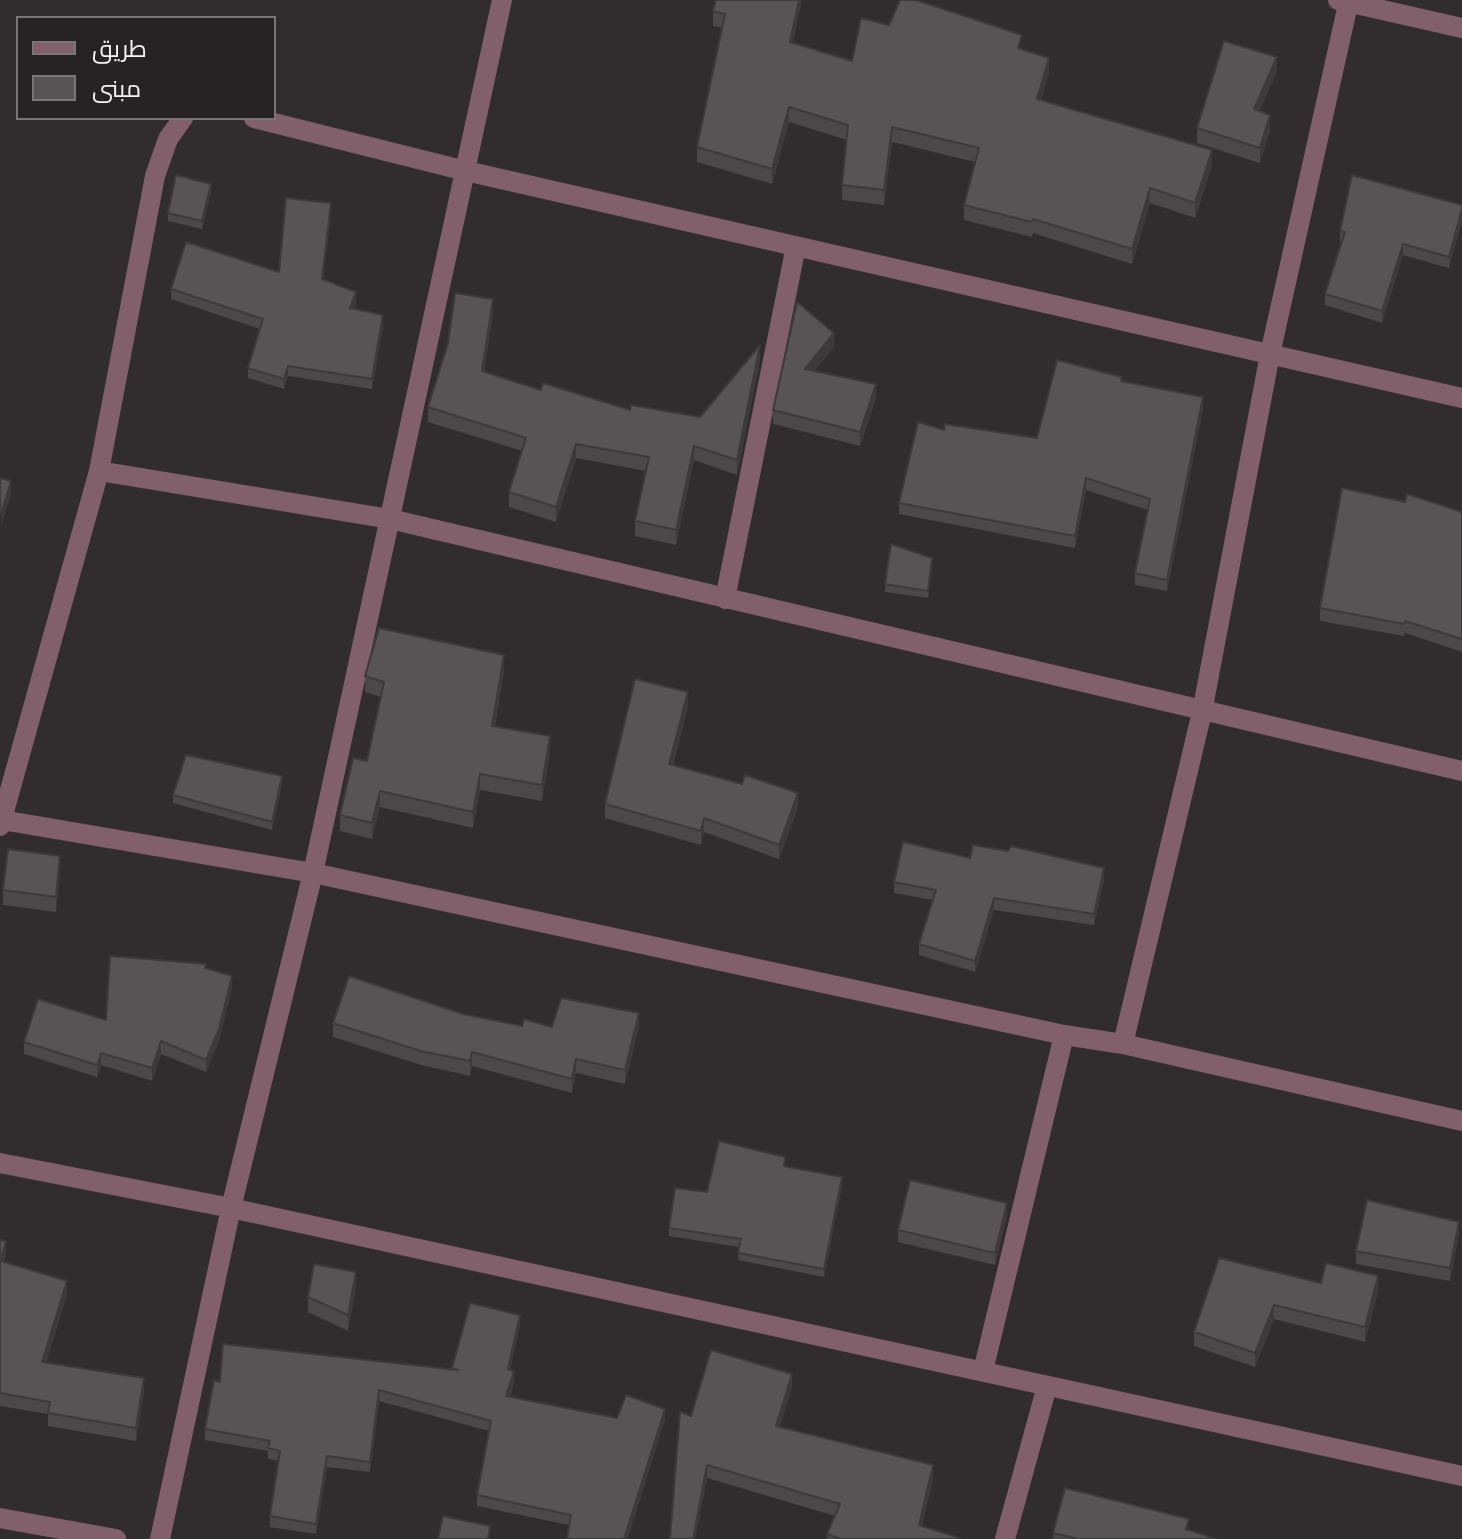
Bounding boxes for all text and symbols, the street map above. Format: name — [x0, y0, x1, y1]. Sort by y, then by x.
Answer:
legend — [16, 16, 276, 120]
text: طريق — [92, 32, 147, 64]
text: مبنى — [92, 72, 141, 104]

